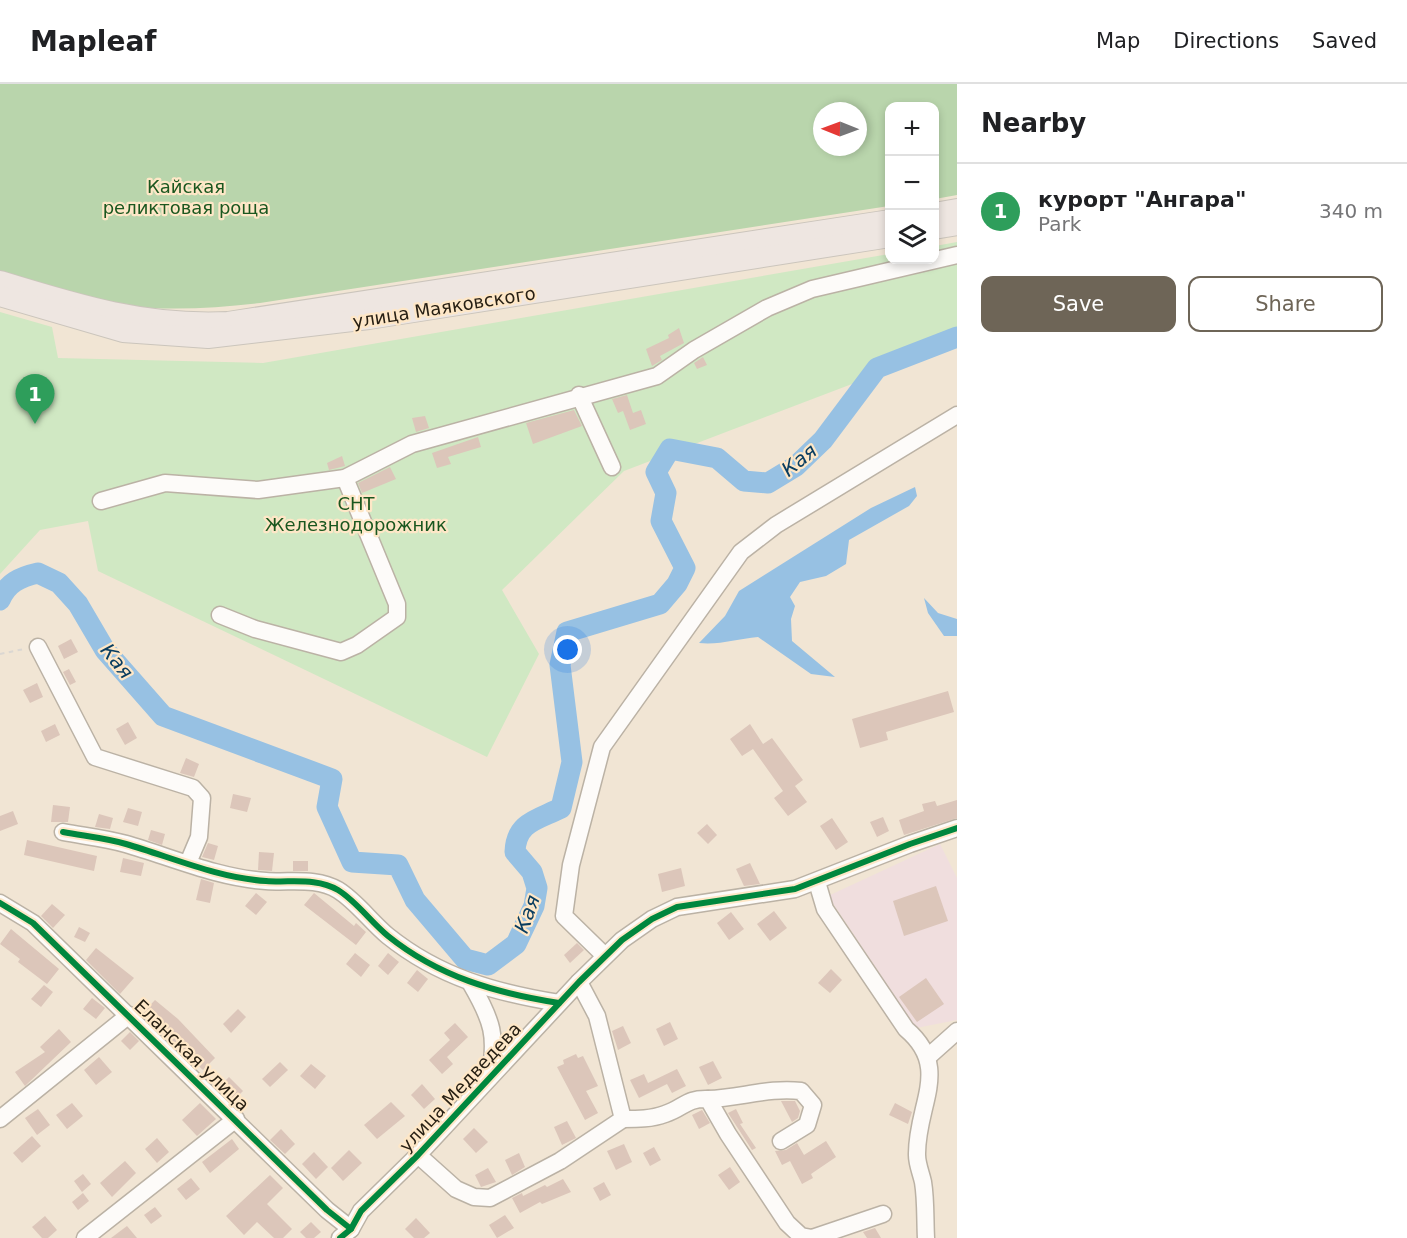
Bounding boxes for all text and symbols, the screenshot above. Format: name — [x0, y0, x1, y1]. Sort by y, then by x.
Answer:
text: Mapleaf — [30, 25, 156, 58]
text: Map — [1096, 29, 1140, 53]
text: Directions — [1173, 29, 1279, 53]
text: Saved — [1312, 29, 1377, 53]
north arrow — [813, 102, 867, 156]
map controls — [885, 102, 939, 264]
button: + — [885, 102, 939, 156]
text: Nearby — [981, 108, 1086, 138]
button: − — [885, 156, 939, 210]
park label: Кайская реликтовая роща — [103, 176, 269, 218]
text: курорт "Ангара" — [1038, 187, 1246, 212]
text: 1 — [994, 199, 1007, 223]
text: 340 m — [1319, 199, 1383, 223]
button: layers — [885, 210, 939, 264]
text: Park — [1038, 212, 1081, 236]
button: Save — [981, 276, 1176, 332]
button: Share — [1188, 276, 1383, 332]
street label: улица Маяковского — [351, 282, 537, 332]
pin: 1 — [15, 374, 54, 424]
water label: Кая — [776, 439, 822, 481]
park label: СНТ Железнодорожник — [265, 493, 447, 535]
your location — [553, 635, 582, 664]
water label: Кая — [96, 638, 138, 684]
water label: Кая — [509, 892, 545, 936]
street label: Еланская улица — [130, 995, 254, 1115]
street label: улица Медведева — [395, 1018, 525, 1156]

